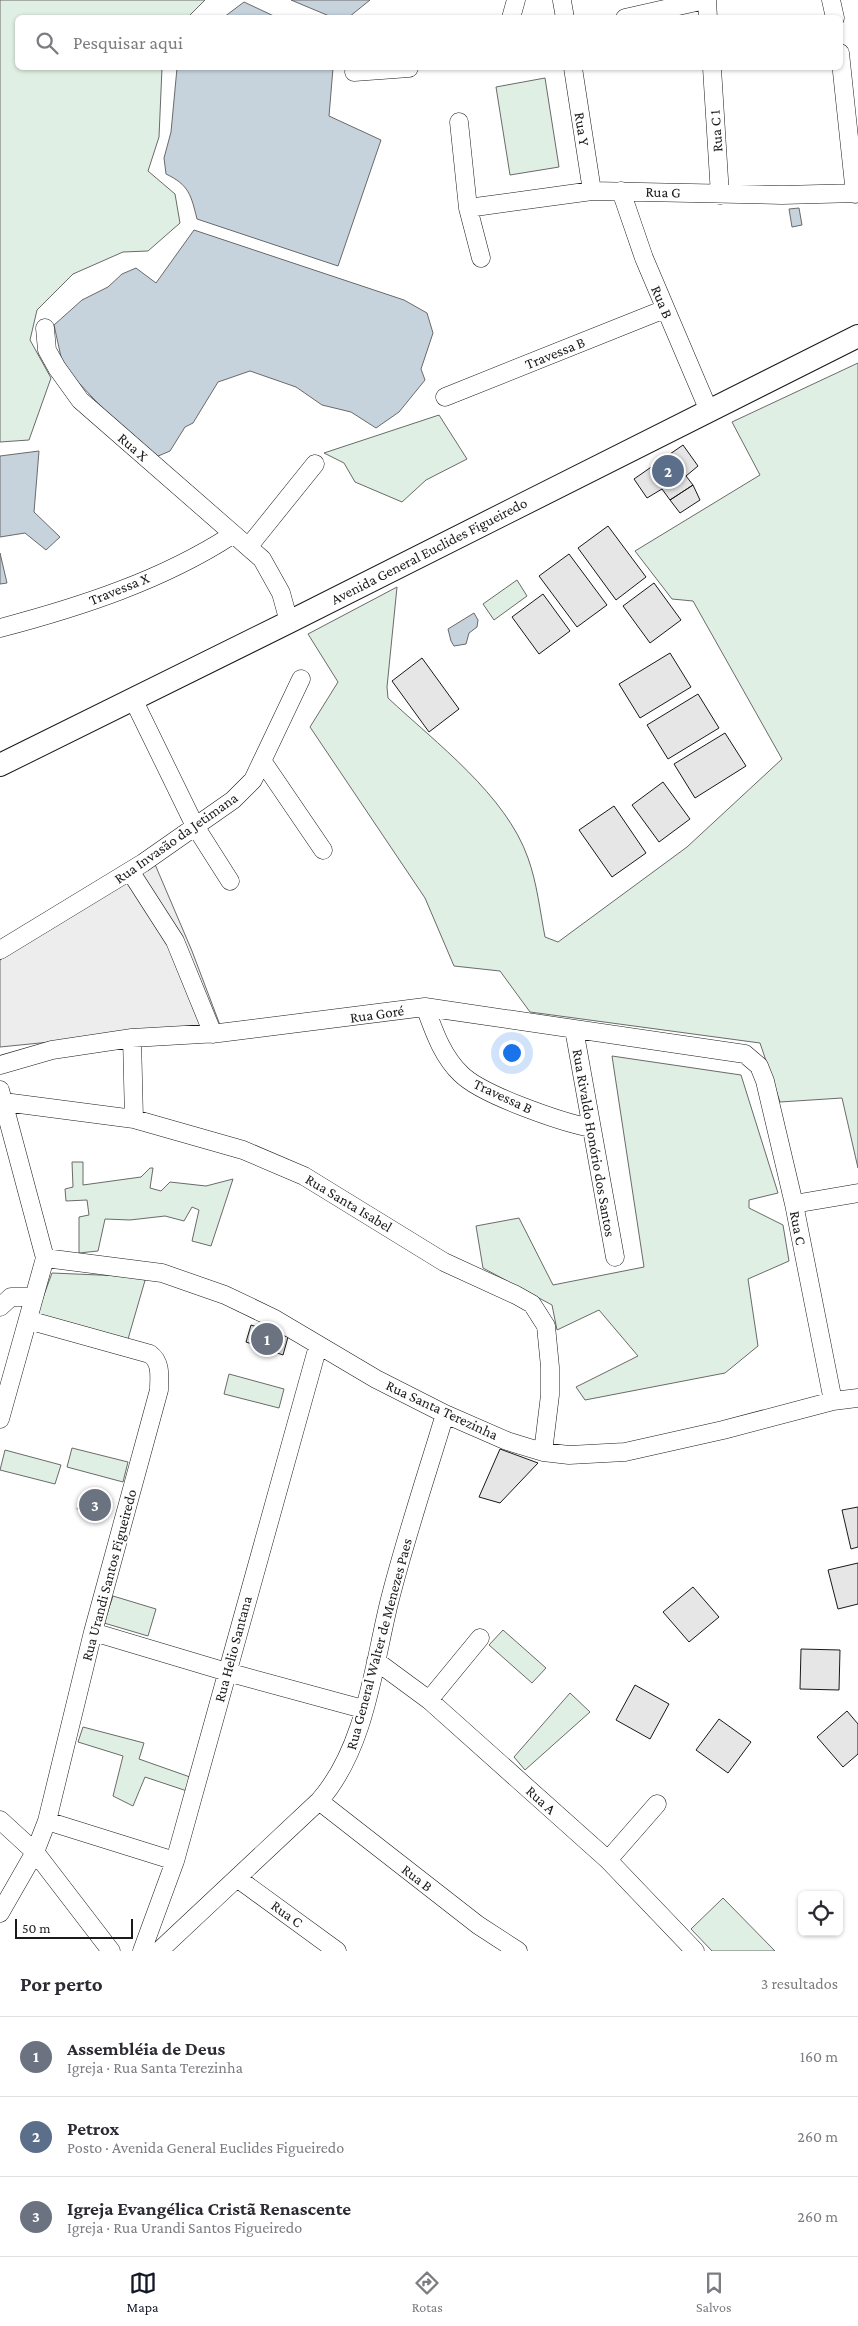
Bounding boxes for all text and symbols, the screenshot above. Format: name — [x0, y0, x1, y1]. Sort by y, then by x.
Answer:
search box — [15, 15, 843, 70]
icon: search — [33, 29, 61, 57]
text: Pesquisar aqui — [73, 32, 183, 53]
street label: Rua C 1 — [707, 109, 725, 153]
street label: Rua Y — [571, 111, 593, 147]
street label: Rua G — [645, 183, 681, 201]
street label: Rua B — [648, 283, 676, 321]
street label: Travessa B — [523, 334, 587, 372]
street label: Rua X — [115, 430, 152, 465]
pin: 2 — [652, 452, 684, 490]
street label: Avenida General Euclides Figueiredo — [328, 494, 530, 608]
street label: Travessa X — [87, 570, 152, 608]
street label: Rua Invasão da Jetimana — [111, 789, 241, 887]
street label: Rua Goré — [349, 1002, 405, 1026]
your location — [499, 1040, 525, 1066]
street label: Rua Rivaldo Honório dos Santos — [570, 1048, 618, 1238]
street label: Travessa B — [471, 1075, 535, 1117]
street label: Rua Santa Isabel — [303, 1171, 395, 1235]
street label: Rua C — [787, 1209, 809, 1247]
pin: 1 — [251, 1320, 283, 1358]
street label: Rua Santa Terezinha — [384, 1377, 501, 1443]
pin: 3 — [79, 1486, 111, 1524]
street label: Rua Urandi Santos Figueiredo — [78, 1487, 141, 1663]
street label: Rua General Walter de Menezes Paes — [343, 1536, 415, 1751]
street label: Rua Helio Santana — [211, 1594, 255, 1704]
street label: Rua A — [523, 1783, 559, 1818]
street label: Rua B — [399, 1861, 435, 1895]
map controls — [798, 1891, 843, 1936]
button: locate — [798, 1891, 843, 1936]
street label: Rua C — [268, 1897, 306, 1931]
scale bar — [15, 1916, 132, 1939]
text: 50 m — [22, 1920, 50, 1936]
text: Por perto — [20, 1972, 103, 1996]
text: 3 resultados — [761, 1975, 838, 1992]
text: Assembléia de Deus — [67, 2038, 225, 2059]
text: 1 — [33, 2048, 39, 2065]
text: 160 m — [800, 2048, 838, 2065]
text: Igreja · Rua Santa Terezinha — [67, 2059, 243, 2076]
text: Petrox — [67, 2118, 119, 2139]
text: 2 — [32, 2128, 40, 2145]
text: 260 m — [797, 2128, 838, 2145]
text: Posto · Avenida General Euclides Figueiredo — [67, 2139, 344, 2156]
text: Igreja Evangélica Cristã Renascente — [67, 2198, 351, 2219]
text: 3 — [32, 2208, 40, 2225]
text: 260 m — [797, 2208, 838, 2225]
text: Igreja · Rua Urandi Santos Figueiredo — [67, 2219, 302, 2236]
tab: Mapa — [127, 2269, 159, 2315]
tab: Rotas — [412, 2269, 443, 2315]
tab: Salvos — [696, 2269, 731, 2315]

